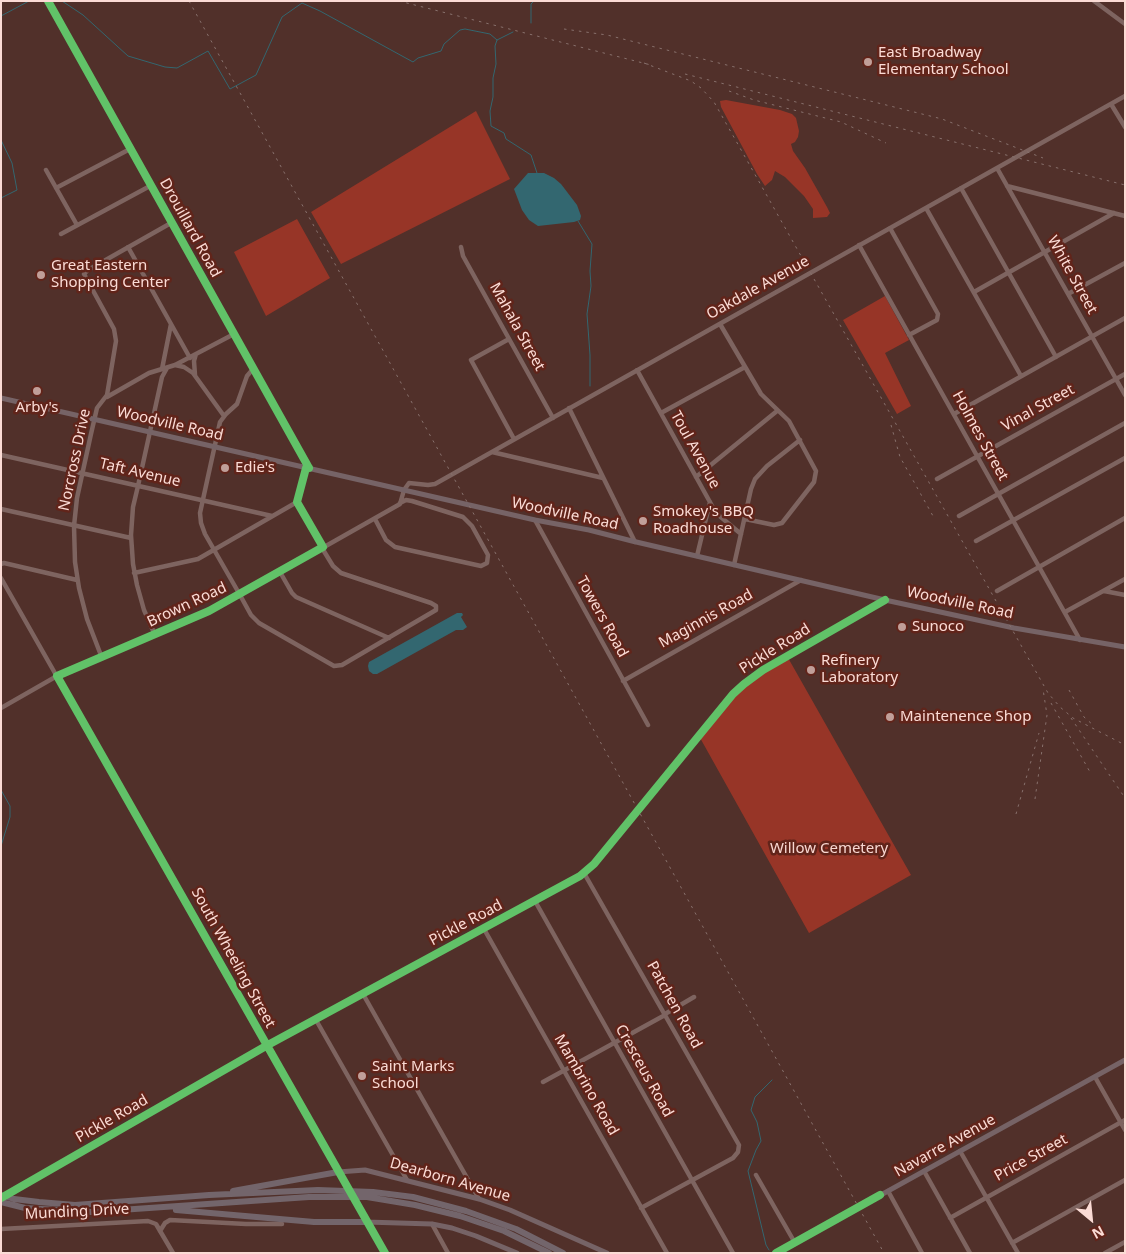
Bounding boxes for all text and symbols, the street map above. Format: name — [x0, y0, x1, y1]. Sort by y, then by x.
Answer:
place label: East Broadway Elementary School — [878, 44, 1009, 79]
marker: East Broadway Elementary School — [862, 56, 874, 68]
street label: Drouillard Road — [155, 175, 225, 281]
street label: White Street — [1043, 233, 1101, 317]
street label: Oakdale Avenue — [703, 252, 813, 324]
place label: Great Eastern Shopping Center — [51, 257, 170, 292]
marker: Great Eastern Shopping Center — [35, 269, 47, 281]
street label: Mahala Street — [485, 280, 549, 374]
street label: Vinal Street — [999, 381, 1077, 435]
marker: Arby's — [31, 385, 43, 397]
street label: Holmes Street — [948, 388, 1012, 484]
place label: Arby's — [15, 399, 59, 417]
street label: Woodville Road — [115, 403, 225, 445]
street label: Norcross Drive — [55, 407, 95, 513]
street label: Toul Avenue — [666, 408, 724, 492]
street label: Taft Avenue — [98, 455, 182, 491]
place label: Edie's — [235, 459, 275, 477]
marker: Edie's — [219, 462, 231, 474]
street label: Woodville Road — [510, 494, 620, 534]
place label: Smokey's BBQ Roadhouse — [653, 503, 754, 538]
marker: Smokey's BBQ Roadhouse — [637, 515, 649, 527]
street label: Towers Road — [572, 573, 632, 661]
street label: Brown Road — [144, 579, 230, 631]
street label: Woodville Road — [905, 583, 1015, 623]
street label: Maginnis Road — [656, 586, 756, 652]
place label: Sunoco — [912, 618, 964, 636]
street label: Pickle Road — [736, 620, 814, 678]
marker: Sunoco — [896, 621, 908, 633]
place label: Refinery Laboratory — [821, 652, 898, 687]
marker: Refinery Laboratory — [805, 664, 817, 676]
place label: Maintenence Shop — [900, 708, 1031, 726]
marker: Maintenence Shop — [884, 711, 896, 723]
park label: Willow Cemetery — [770, 840, 888, 858]
street label: South Wheeling Street — [187, 885, 279, 1031]
street label: Pickle Road — [426, 896, 506, 950]
street label: Patchen Road — [643, 958, 705, 1052]
street label: Cresceus Road — [611, 1022, 677, 1120]
street label: Mambrino Road — [550, 1031, 622, 1139]
place label: Saint Marks School — [372, 1058, 455, 1093]
marker: Saint Marks School — [356, 1070, 368, 1082]
street label: Pickle Road — [73, 1091, 151, 1147]
street label: Navarre Avenue — [891, 1111, 999, 1181]
street label: Price Street — [991, 1131, 1071, 1185]
street label: Dearborn Avenue — [388, 1154, 512, 1206]
north arrow — [1066, 1194, 1116, 1244]
street label: Munding Drive — [24, 1200, 130, 1224]
text: N — [1089, 1222, 1108, 1244]

